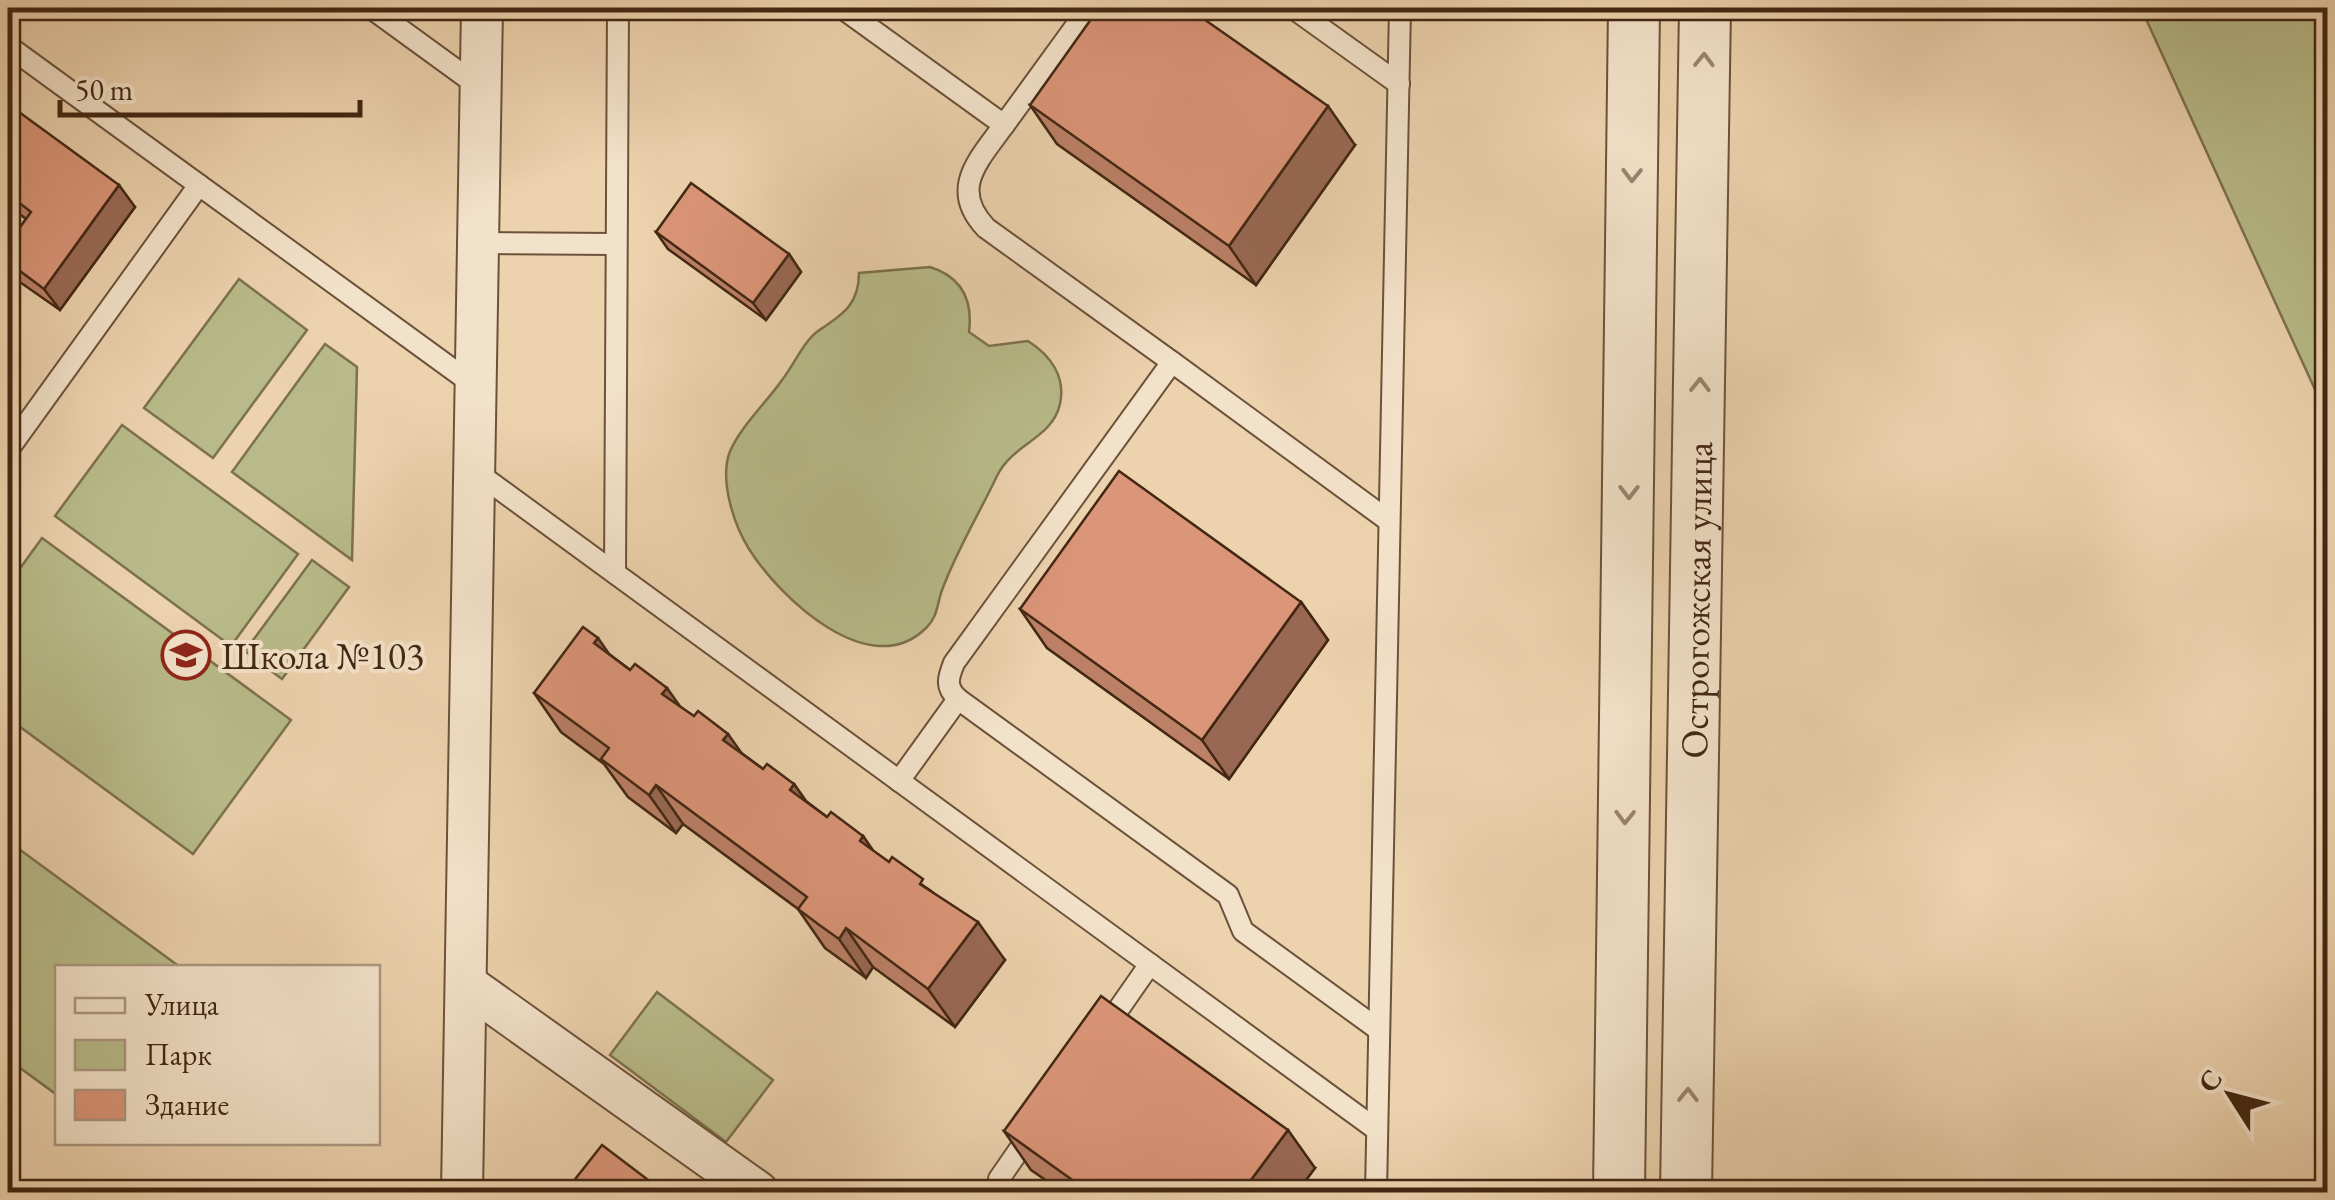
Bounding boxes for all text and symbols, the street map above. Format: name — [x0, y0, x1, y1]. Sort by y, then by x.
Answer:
one-way arrow — [1693, 52, 1715, 68]
scale bar — [60, 55, 360, 117]
text: 50 m — [75, 70, 133, 109]
one-way arrow — [1621, 168, 1643, 183]
one-way arrow — [1689, 377, 1710, 393]
street label: Острогожская улица — [1668, 440, 1723, 759]
one-way arrow — [1618, 486, 1640, 501]
school or university icon: Школа №103 — [160, 629, 212, 681]
place label: Школа №103 — [221, 631, 424, 680]
one-way arrow — [1614, 810, 1636, 826]
legend — [55, 965, 380, 1145]
text: Улица — [144, 985, 219, 1024]
text: Парк — [145, 1035, 212, 1074]
north arrow — [2180, 1045, 2280, 1145]
text: С — [2189, 1062, 2230, 1099]
text: Здание — [145, 1085, 229, 1124]
one-way arrow — [1677, 1087, 1699, 1102]

